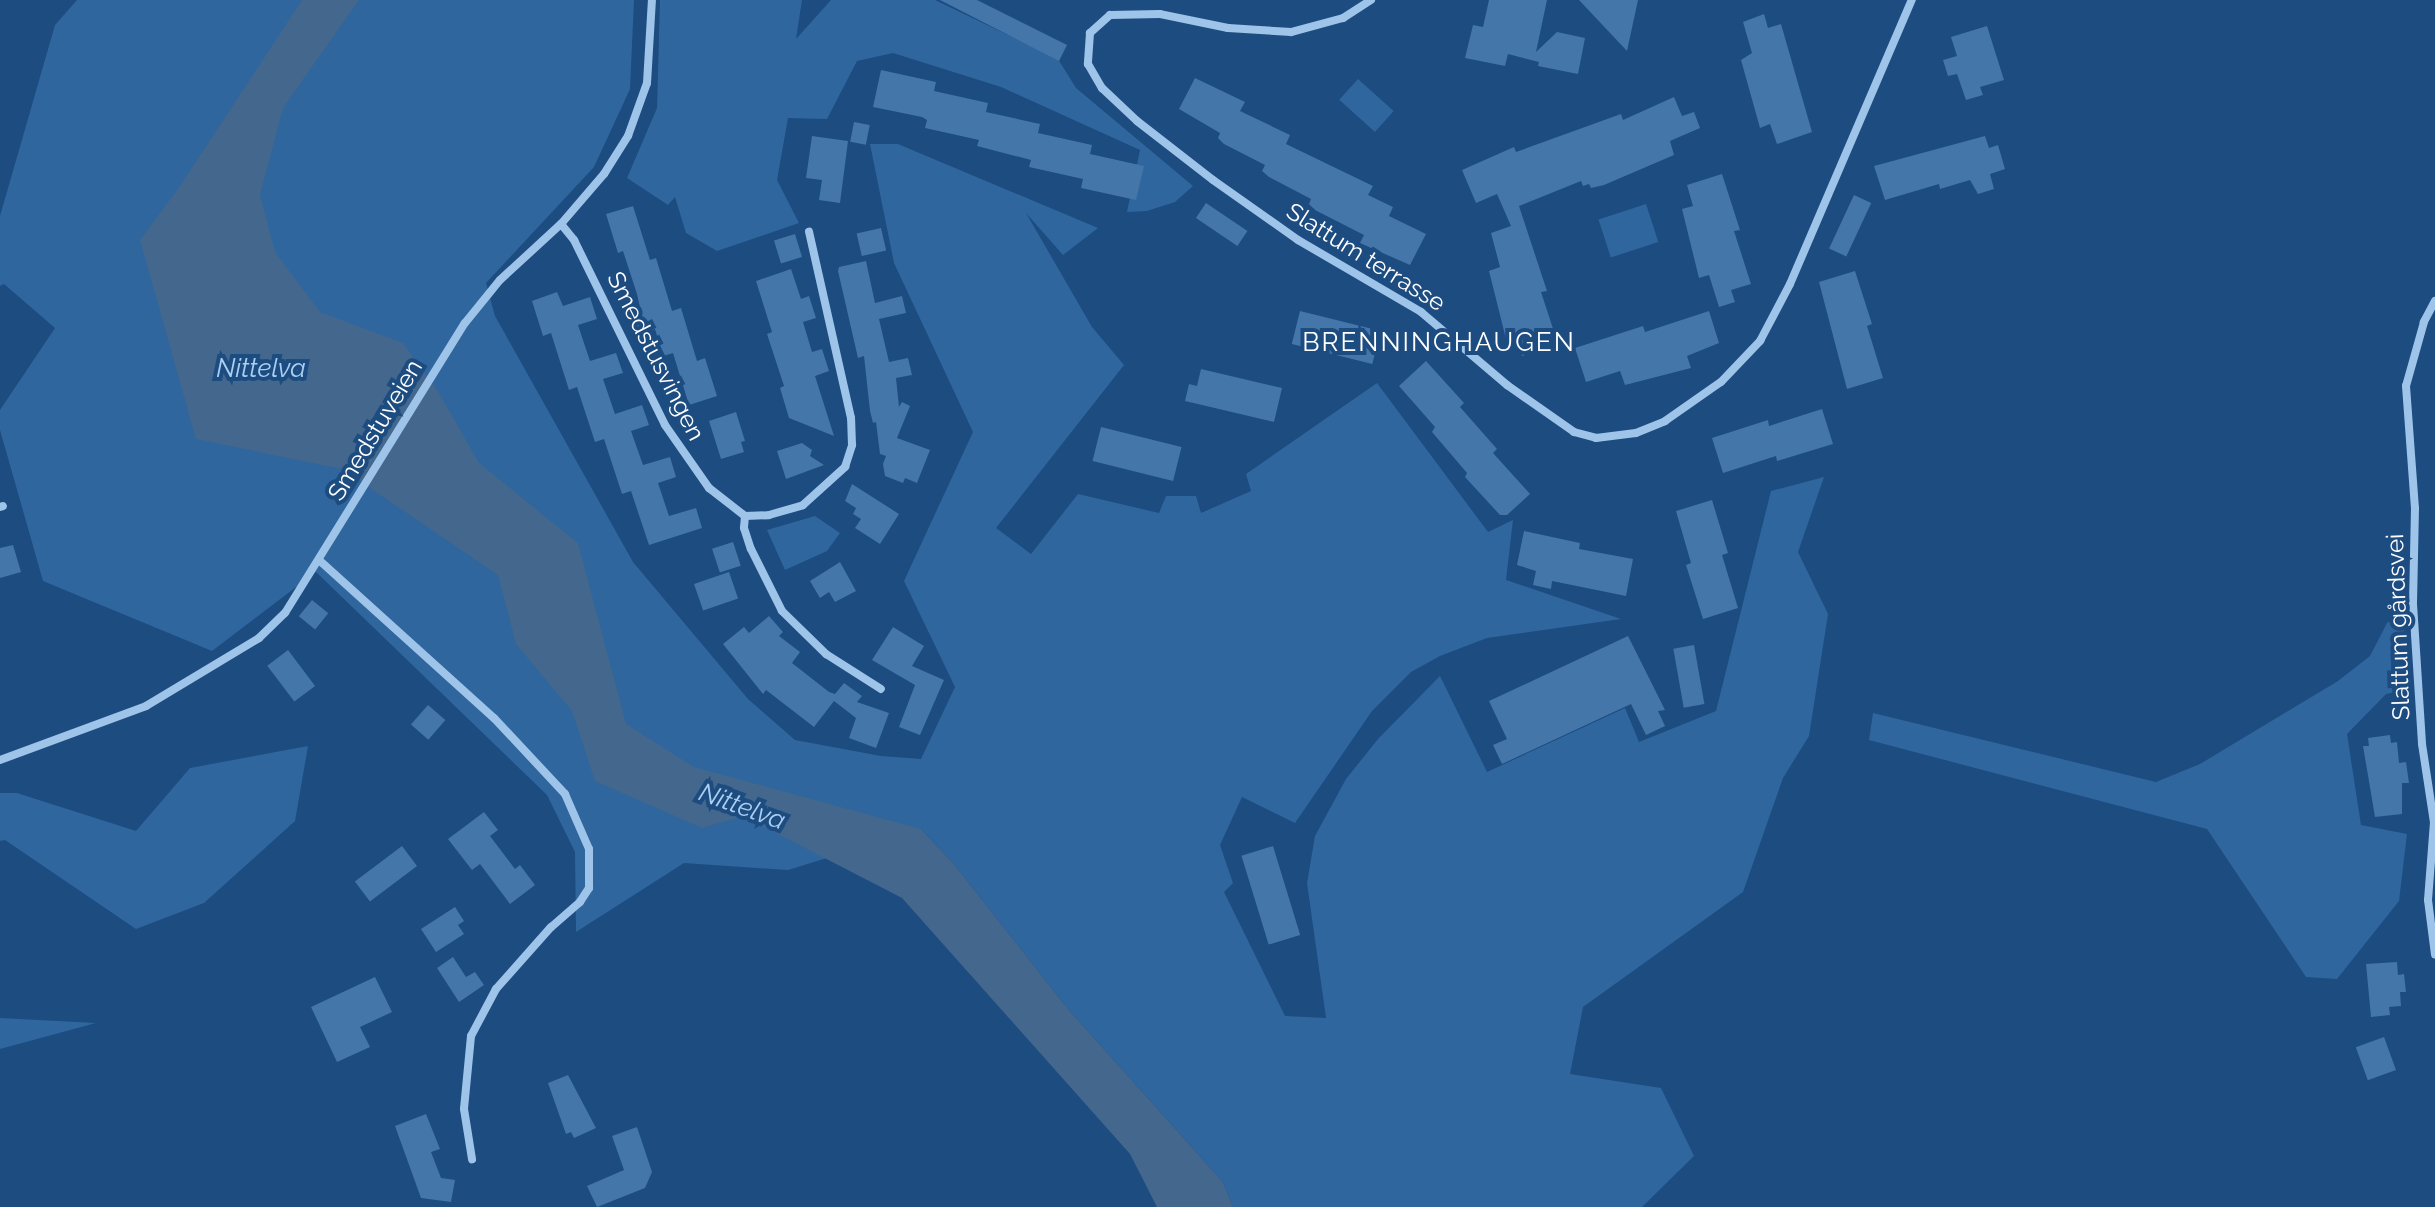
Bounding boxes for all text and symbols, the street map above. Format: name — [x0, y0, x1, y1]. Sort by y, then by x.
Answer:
street label: Slattum terrasse — [1281, 197, 1451, 317]
street label: Smedstusvingen — [601, 267, 711, 445]
district label: BRENNINGHAUGEN — [1302, 327, 1576, 359]
water label: Nittelva — [216, 353, 306, 385]
street label: Smedstuveien — [322, 354, 428, 506]
street label: Slattum gårdsvei — [2380, 533, 2416, 721]
water label: Nittelva — [695, 777, 789, 837]

